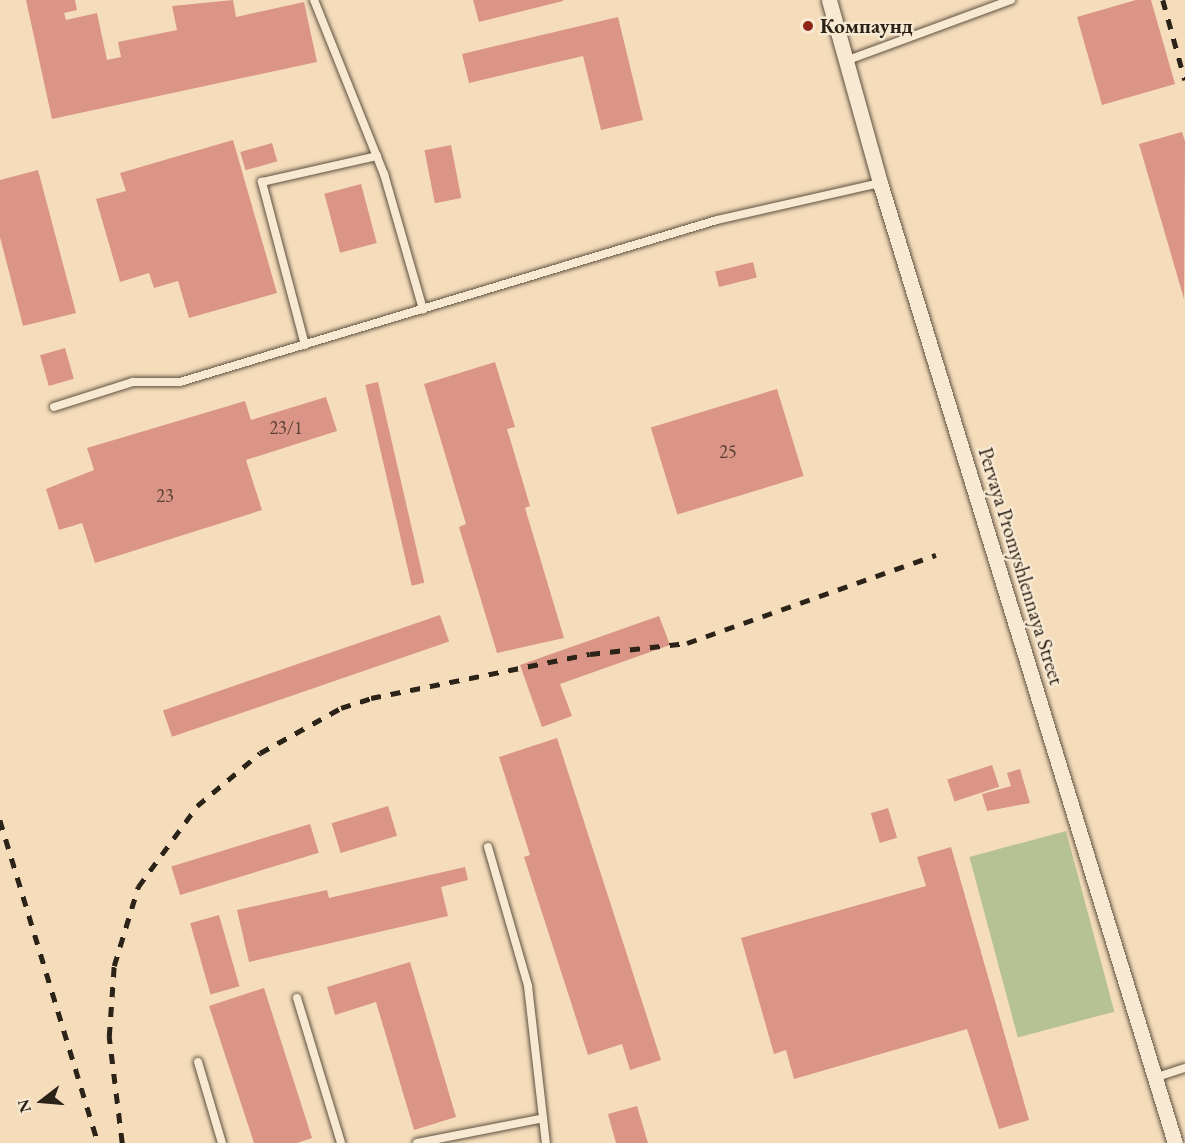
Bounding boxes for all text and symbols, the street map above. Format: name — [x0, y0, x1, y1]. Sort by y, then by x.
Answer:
place label: Компаунд — [820, 13, 913, 39]
marker: Компаунд — [801, 19, 815, 33]
house number: 23/1 — [269, 417, 303, 439]
house number: 25 — [719, 441, 737, 463]
street label: Pervaya Promyshlennaya Street — [973, 444, 1069, 688]
house number: 23 — [156, 485, 174, 507]
north arrow — [12, 1071, 72, 1131]
text: N — [12, 1097, 36, 1115]

